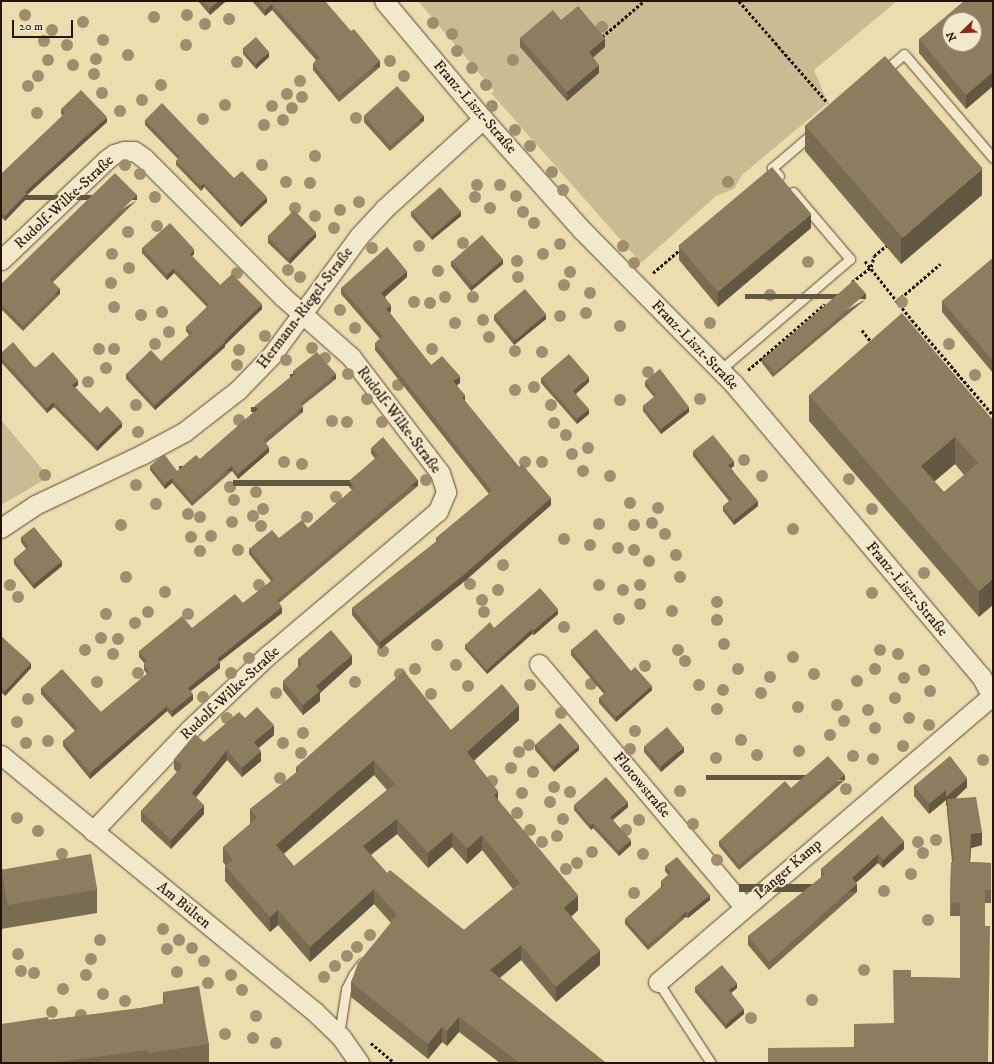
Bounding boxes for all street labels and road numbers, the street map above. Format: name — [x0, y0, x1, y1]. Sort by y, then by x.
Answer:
street label: Franz-Liszt-Straße — [430, 57, 520, 157]
street label: Rudolf-Wilke-Straße — [11, 151, 117, 253]
street label: Hermann-Riegel-Straße — [253, 244, 357, 372]
street label: Franz-Liszt-Straße — [648, 296, 742, 394]
street label: Rudolf-Wilke-Straße — [353, 363, 445, 477]
street label: Franz-Liszt-Straße — [862, 538, 952, 640]
street label: Rudolf-Wilke-Straße — [177, 642, 283, 744]
street label: Flotowstraße — [610, 749, 674, 821]
street label: Langer Kamp — [751, 835, 825, 903]
street label: Am Bülten — [153, 878, 215, 932]

